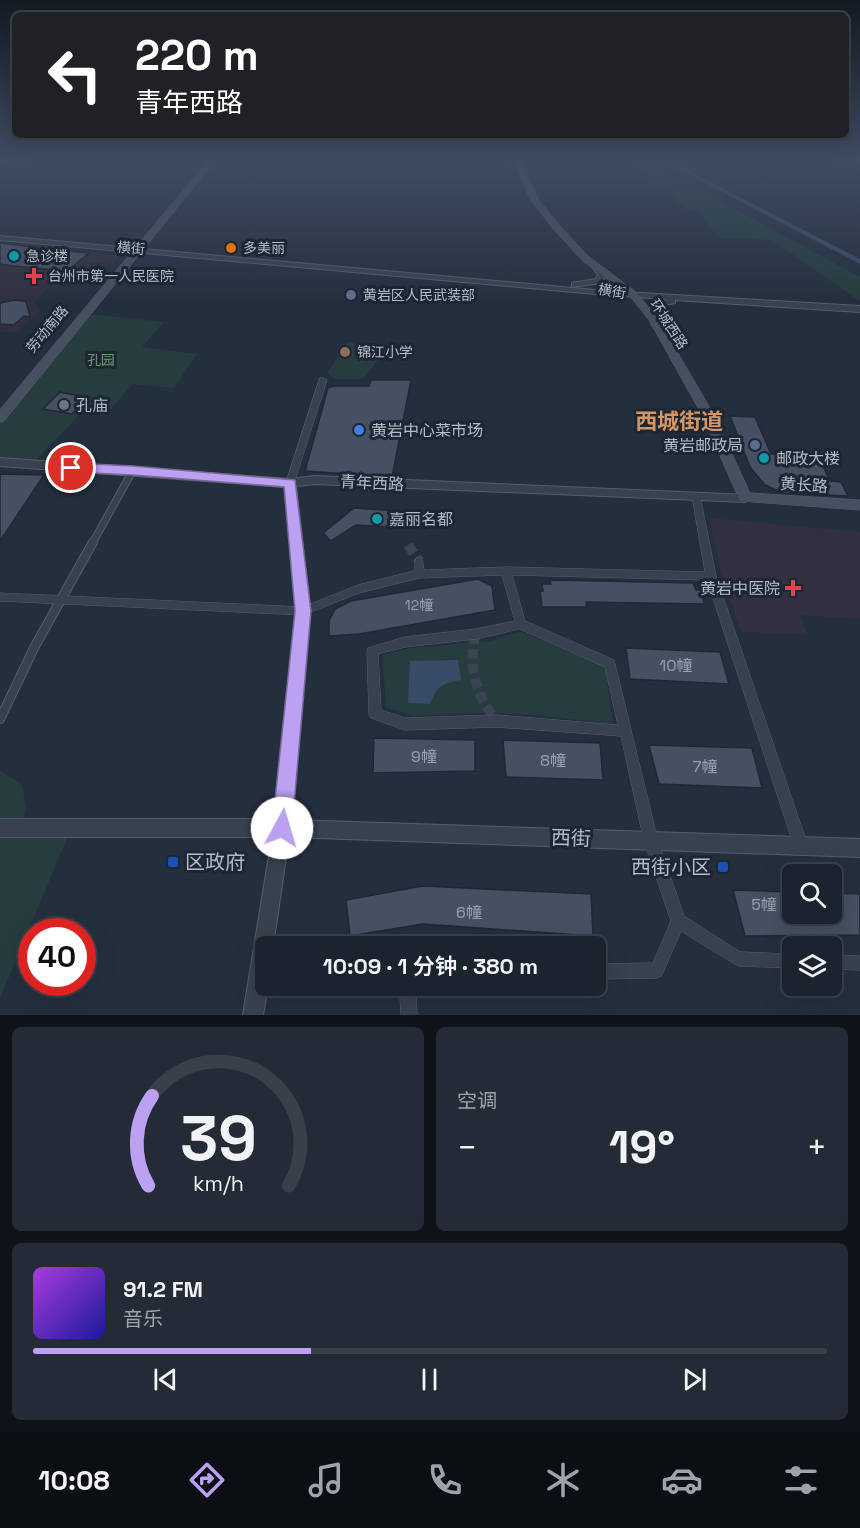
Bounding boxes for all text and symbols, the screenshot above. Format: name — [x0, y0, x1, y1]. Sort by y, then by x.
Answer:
text: 220 m — [135, 29, 259, 82]
icon: left — [36, 36, 114, 114]
text: 青年西路 — [135, 85, 243, 120]
street label: 横街 — [116, 238, 146, 258]
place label: 多美丽 — [243, 239, 285, 257]
marker: 多美丽 — [224, 241, 238, 255]
place label: 急诊楼 — [26, 247, 68, 265]
marker: 急诊楼 — [7, 249, 21, 263]
marker: 台州市第一人民医院 — [25, 267, 43, 285]
place label: 台州市第一人民医院 — [48, 267, 174, 285]
street label: 横街 — [597, 280, 627, 302]
place label: 黄岩区人民武装部 — [363, 286, 475, 304]
marker: 黄岩区人民武装部 — [344, 288, 358, 302]
street label: 环城西路 — [646, 296, 692, 352]
street label: 劳动南路 — [22, 302, 72, 356]
place label: 锦江小学 — [357, 343, 413, 361]
marker: 锦江小学 — [338, 345, 352, 359]
park label: 孔园 — [87, 351, 115, 369]
place label: 孔庙 — [76, 395, 108, 416]
marker: 孔庙 — [57, 398, 71, 412]
district label: 西城街道 — [635, 407, 723, 435]
place label: 黄岩中心菜市场 — [371, 420, 483, 441]
marker: 黄岩中心菜市场 — [352, 423, 366, 437]
place label: 黄岩邮政局 — [663, 435, 743, 456]
marker: 黄岩邮政局 — [748, 438, 762, 452]
pin — [45, 442, 96, 493]
place label: 邮政大楼 — [776, 448, 840, 469]
icon: arrive — [54, 451, 87, 484]
marker: 邮政大楼 — [757, 451, 771, 465]
street label: 青年西路 — [339, 471, 405, 495]
street label: 黄长路 — [779, 473, 829, 497]
place label: 嘉丽名都 — [389, 509, 453, 530]
marker: 嘉丽名都 — [370, 512, 384, 526]
place label: 黄岩中医院 — [700, 578, 780, 599]
marker: 黄岩中医院 — [784, 579, 802, 597]
house number: 12幢 — [405, 596, 433, 614]
house number: 10幢 — [660, 655, 692, 676]
house number: 9幢 — [411, 746, 437, 767]
house number: 8幢 — [540, 750, 566, 771]
house number: 7幢 — [692, 756, 718, 777]
position arrow — [250, 796, 314, 860]
street label: 西街 — [551, 824, 591, 852]
place label: 区政府 — [185, 849, 245, 875]
place label: 西街小区 — [631, 854, 711, 880]
marker: 区政府 — [166, 855, 180, 869]
marker: 西街小区 — [716, 860, 730, 874]
map controls — [782, 864, 842, 996]
button: search — [782, 864, 842, 924]
house number: 5幢 — [751, 894, 777, 915]
house number: 6幢 — [456, 902, 482, 923]
speed limit sign: 40 — [18, 918, 96, 996]
button: layers — [782, 936, 842, 996]
text: 10:09 · 1 分钟 · 380 m — [323, 952, 538, 980]
text: 空调 — [457, 1088, 497, 1114]
text: 39 — [180, 1099, 256, 1178]
text: 19° — [609, 1119, 675, 1176]
text: − — [457, 1127, 477, 1169]
text: + — [807, 1127, 827, 1169]
text: km/h — [192, 1170, 244, 1197]
text: 91.2 FM — [123, 1275, 203, 1303]
text: 音乐 — [123, 1306, 163, 1332]
icon: previous — [149, 1363, 182, 1396]
icon: pause — [413, 1363, 446, 1396]
icon: next — [678, 1363, 711, 1396]
icon: directions — [186, 1459, 228, 1501]
icon: music — [305, 1459, 347, 1501]
icon: phone — [424, 1459, 466, 1501]
icon: climate — [542, 1459, 584, 1501]
icon: car — [661, 1459, 703, 1501]
icon: filters — [780, 1459, 822, 1501]
text: 10:08 — [38, 1463, 110, 1498]

